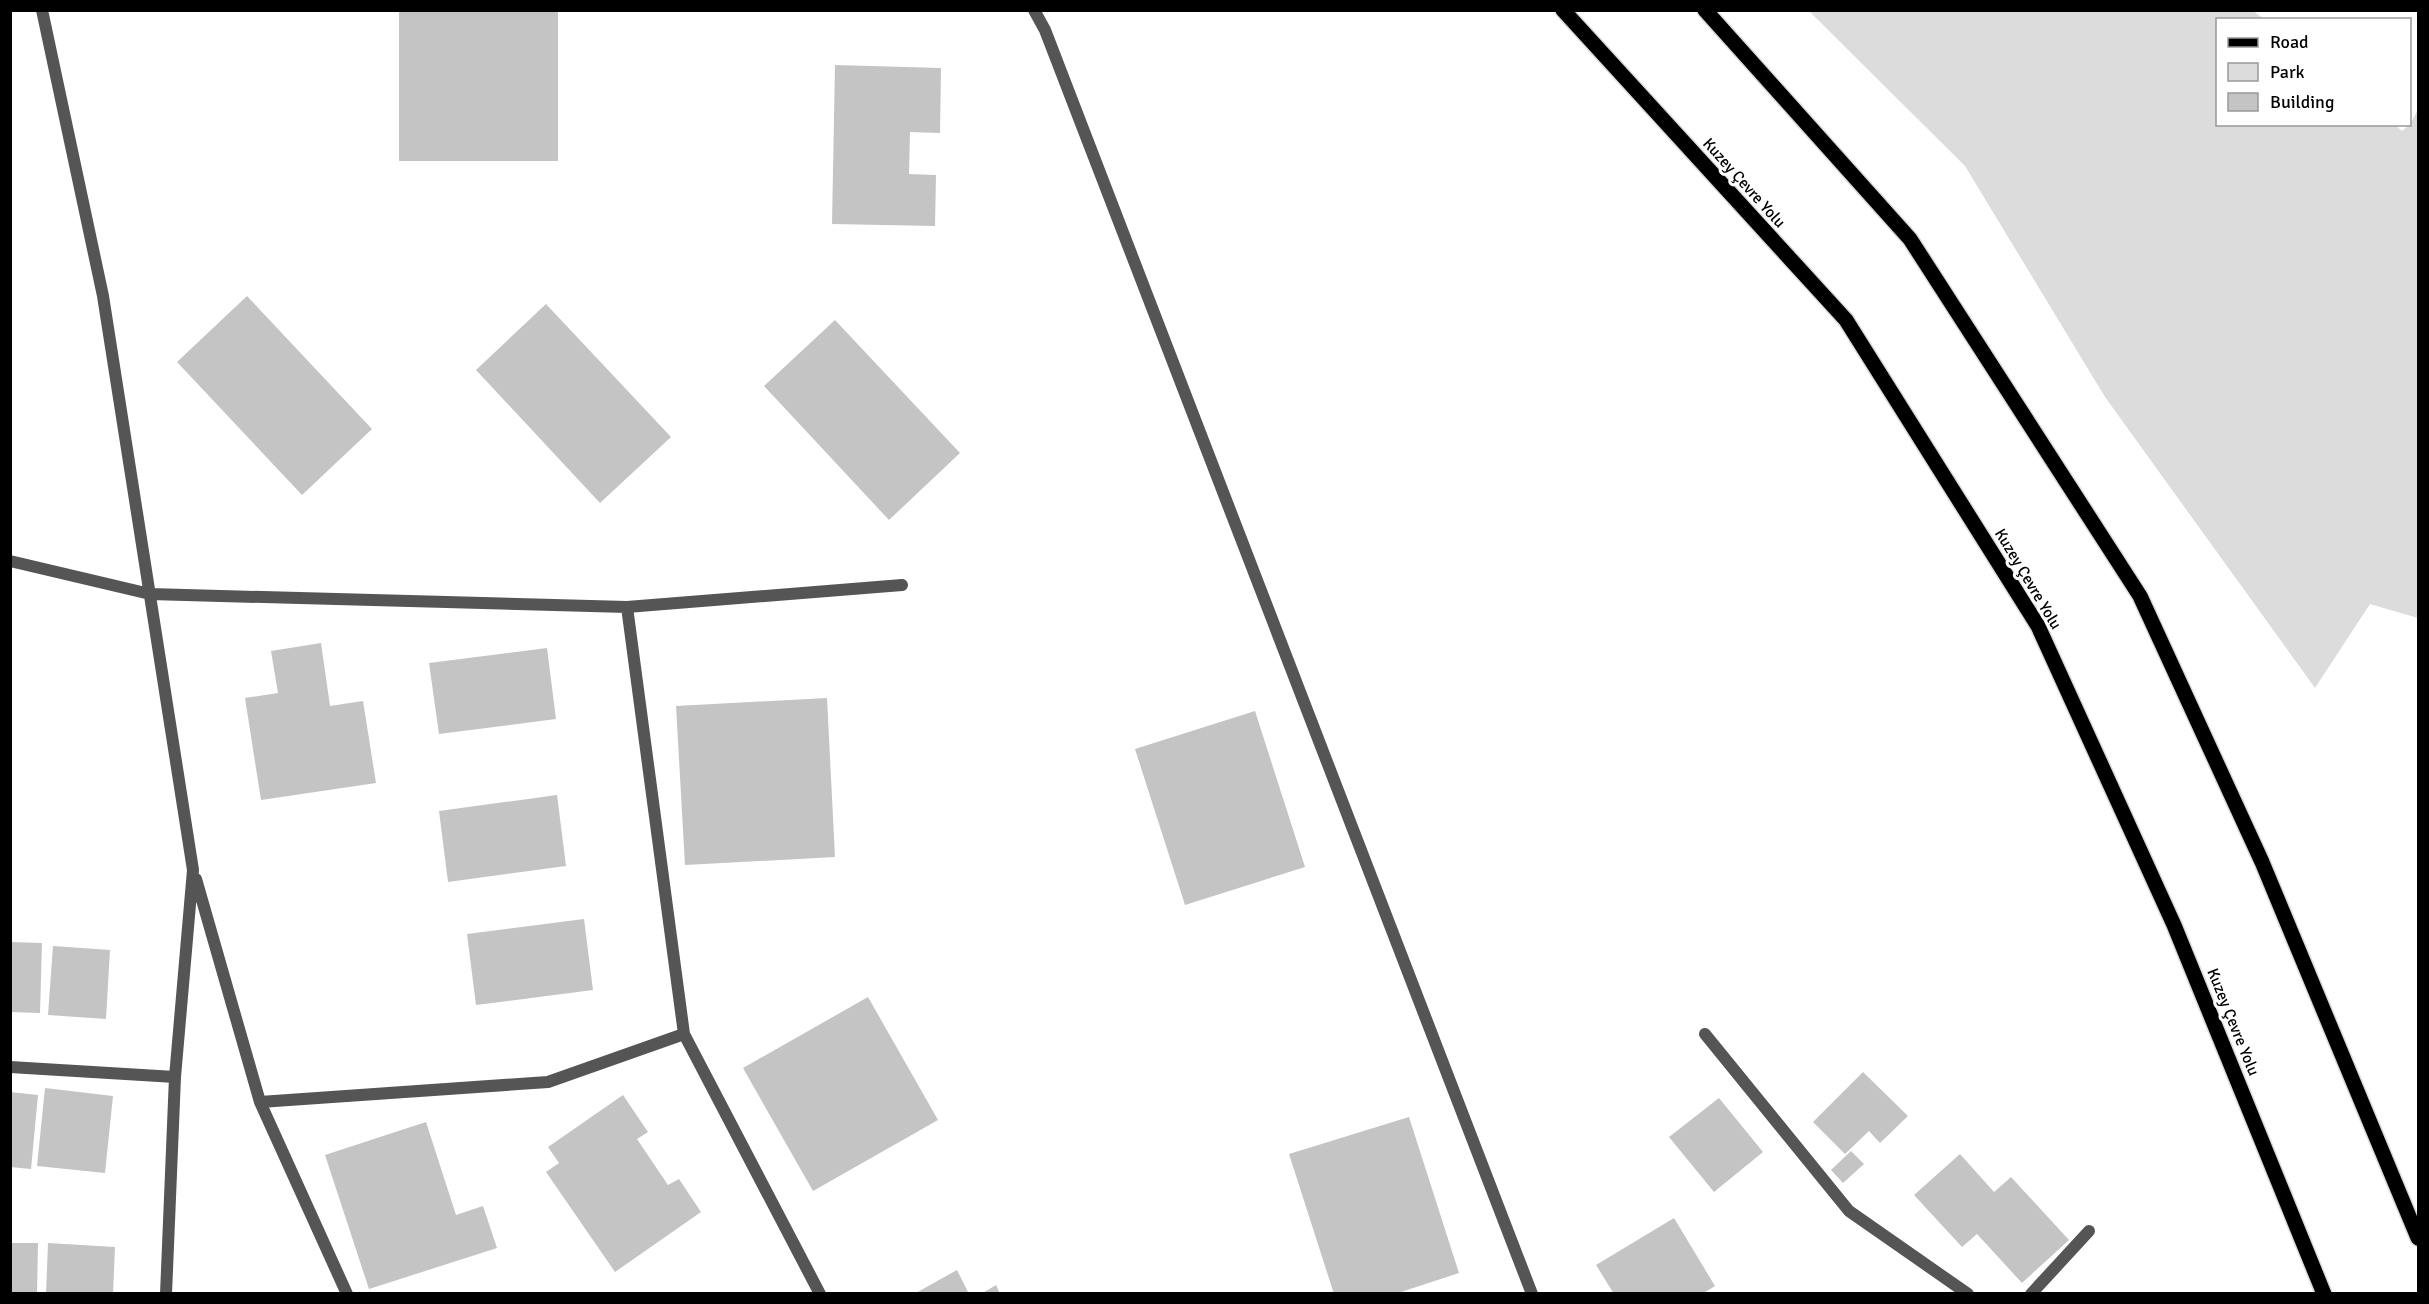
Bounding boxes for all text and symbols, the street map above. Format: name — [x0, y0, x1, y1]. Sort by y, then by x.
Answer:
legend — [2216, 18, 2411, 126]
text: Road — [2270, 31, 2309, 53]
text: Park — [2270, 61, 2305, 83]
text: Building — [2270, 91, 2334, 113]
street label: Kuzey Çevre Yolu — [1698, 134, 1790, 232]
street label: Kuzey Çevre Yolu — [1990, 525, 2066, 633]
street label: Kuzey Çevre Yolu — [2202, 965, 2264, 1079]

